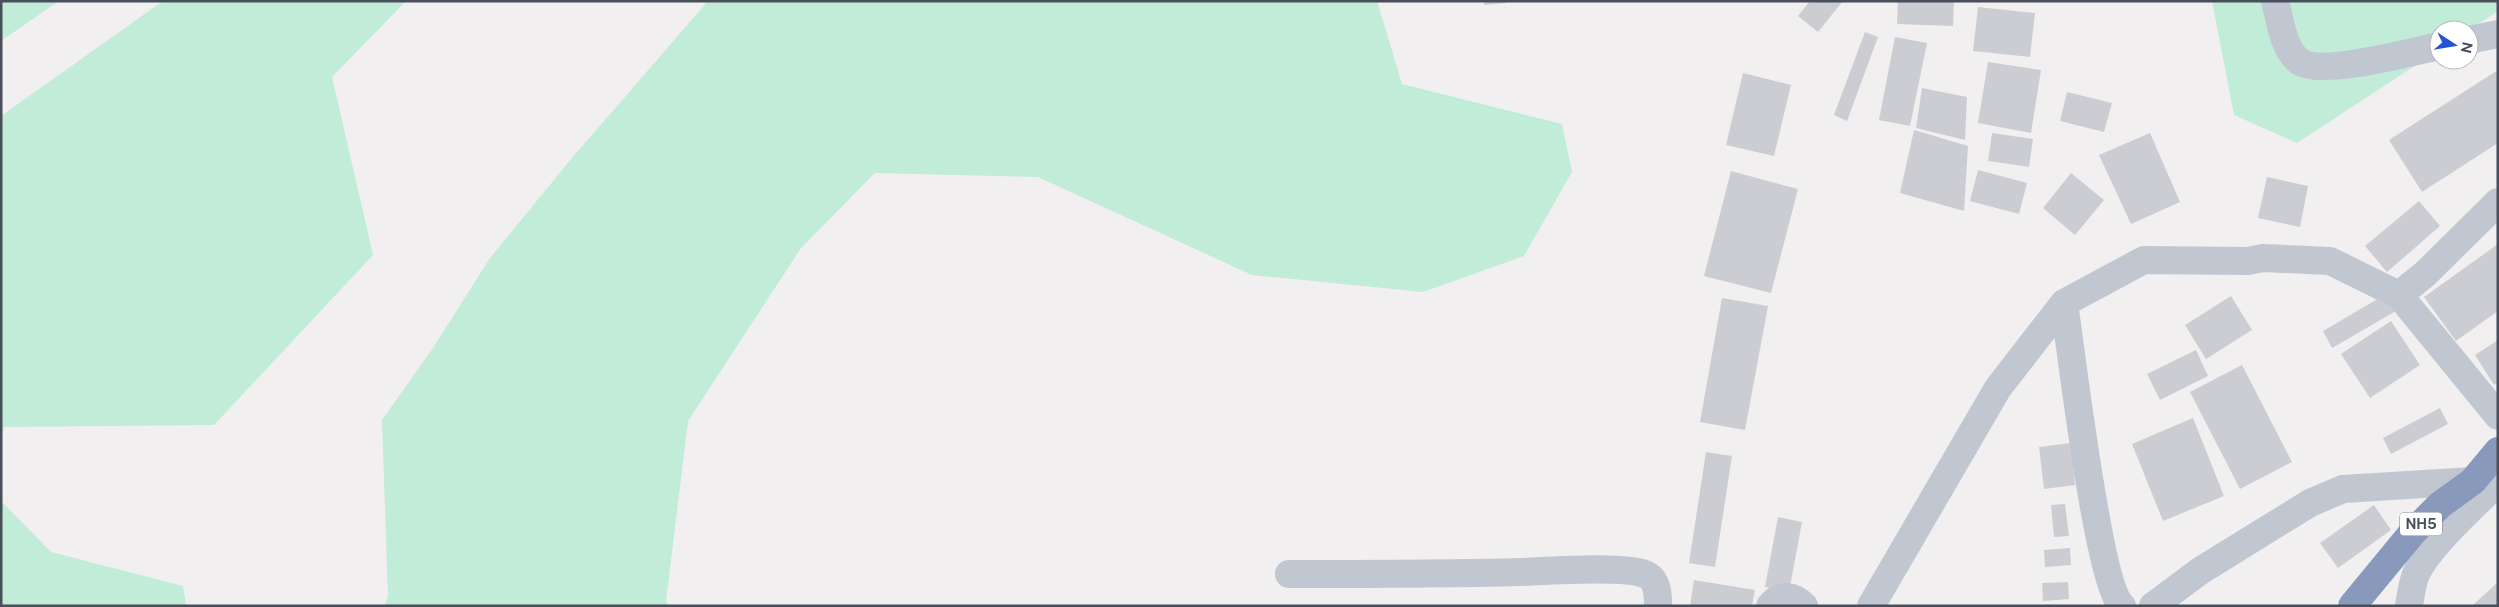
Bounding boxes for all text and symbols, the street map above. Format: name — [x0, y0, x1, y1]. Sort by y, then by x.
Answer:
north arrow — [2429, 20, 2479, 70]
text: N — [2458, 41, 2476, 55]
road number: NH5 — [2400, 512, 2442, 536]

